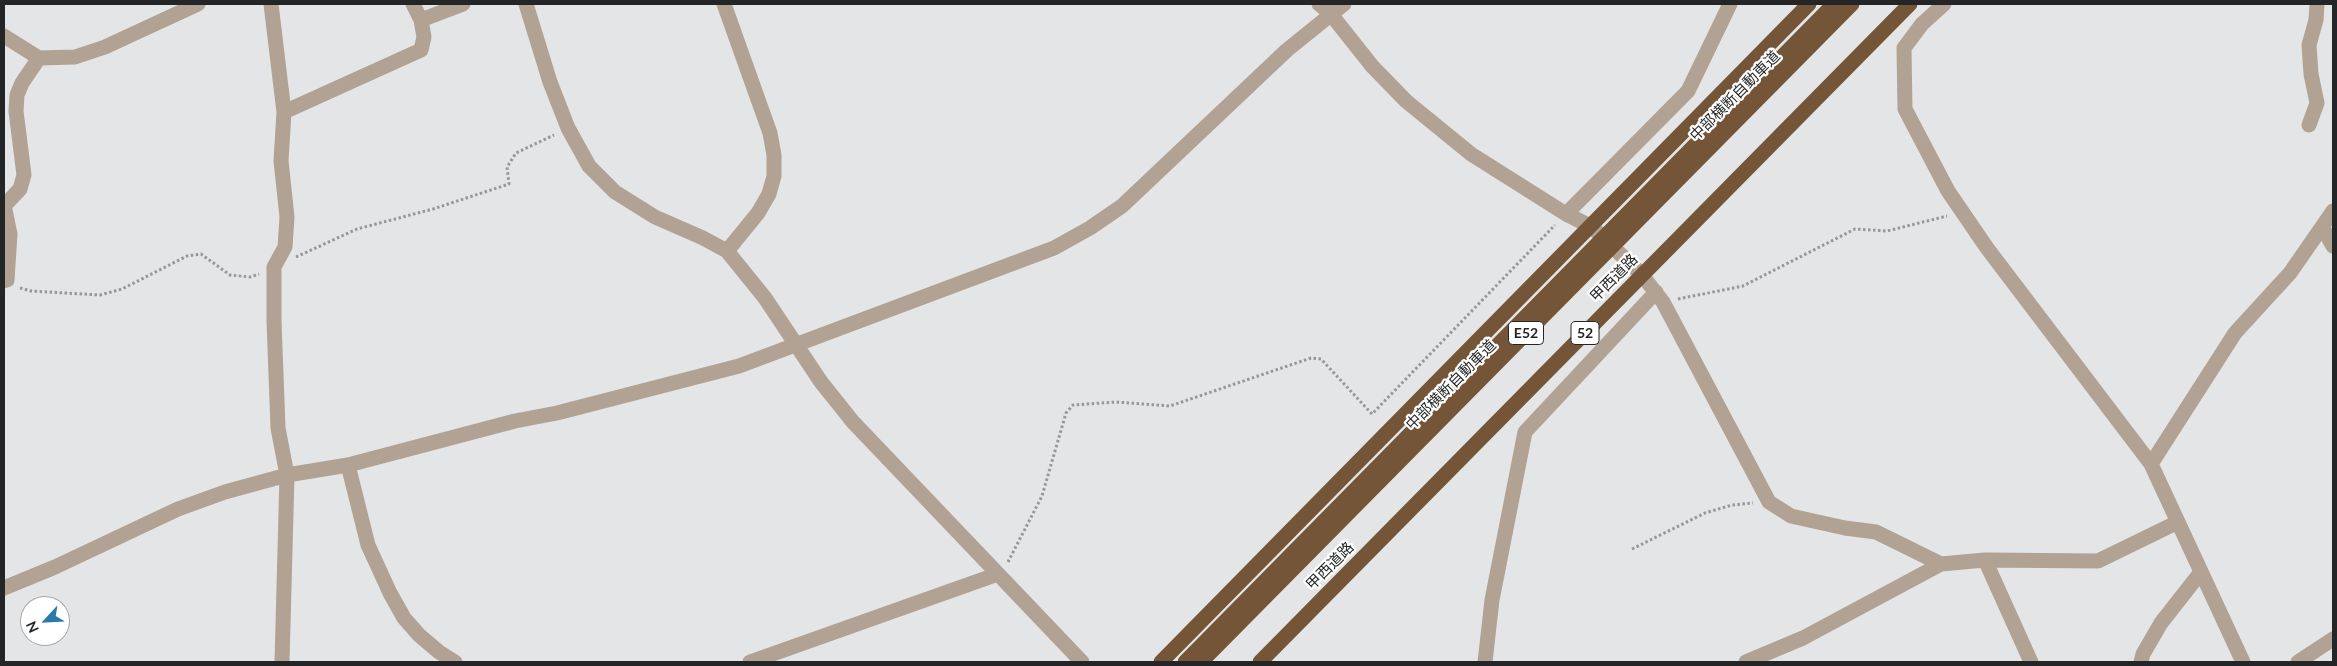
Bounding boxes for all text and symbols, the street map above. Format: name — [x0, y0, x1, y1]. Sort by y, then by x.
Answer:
street label: 中部横断自動車道 — [1686, 47, 1784, 145]
street label: 甲西道路 — [1586, 250, 1642, 306]
road number: E52 — [1508, 322, 1544, 344]
road number: 52 — [1571, 322, 1599, 344]
street label: 中部横断自動車道 — [1402, 336, 1500, 434]
street label: 甲西道路 — [1302, 538, 1358, 594]
north arrow — [20, 596, 70, 646]
text: N — [22, 619, 42, 636]

